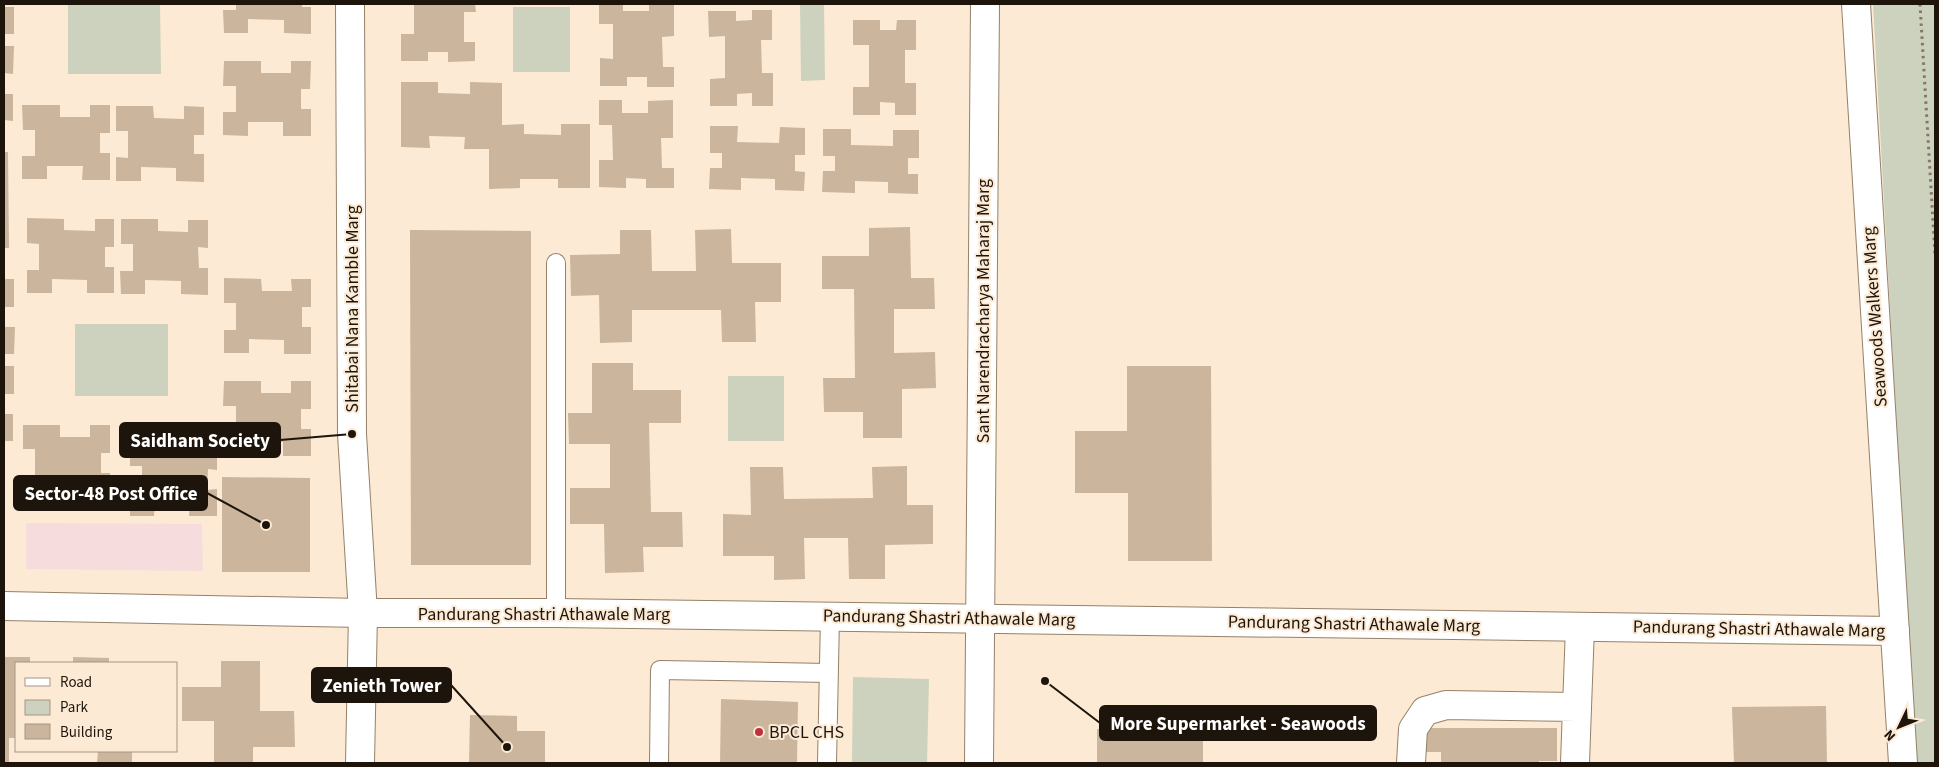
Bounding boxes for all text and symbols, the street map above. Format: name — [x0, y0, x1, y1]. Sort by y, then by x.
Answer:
street label: Sant Narendracharya Maharaj Marg — [971, 179, 996, 443]
street label: Shitabai Nana Kamble Marg — [340, 205, 365, 413]
street label: Seawoods Walkers Marg — [1856, 226, 1894, 408]
callout: Saidham Society — [120, 423, 280, 457]
text: Saidham Society — [130, 428, 270, 455]
callout: Sector-48 Post Office — [14, 476, 207, 510]
text: Sector-48 Post Office — [24, 481, 198, 508]
street label: Pandurang Shastri Athawale Marg — [418, 602, 670, 627]
street label: Pandurang Shastri Athawale Marg — [823, 603, 1075, 633]
street label: Pandurang Shastri Athawale Marg — [1228, 609, 1480, 639]
street label: Pandurang Shastri Athawale Marg — [1633, 614, 1885, 644]
legend — [15, 662, 178, 752]
callout: Zenieth Tower — [312, 668, 451, 702]
text: Road — [60, 672, 92, 693]
text: Zenieth Tower — [322, 673, 442, 700]
text: Park — [60, 697, 89, 718]
north arrow — [1874, 702, 1924, 752]
callout: More Supermarket - Seawoods — [1100, 706, 1376, 740]
text: More Supermarket - Seawoods — [1110, 711, 1366, 738]
place label: BPCL CHS — [769, 720, 844, 745]
text: Building — [60, 722, 113, 743]
text: N — [1880, 725, 1901, 745]
marker: BPCL CHS — [753, 726, 765, 738]

